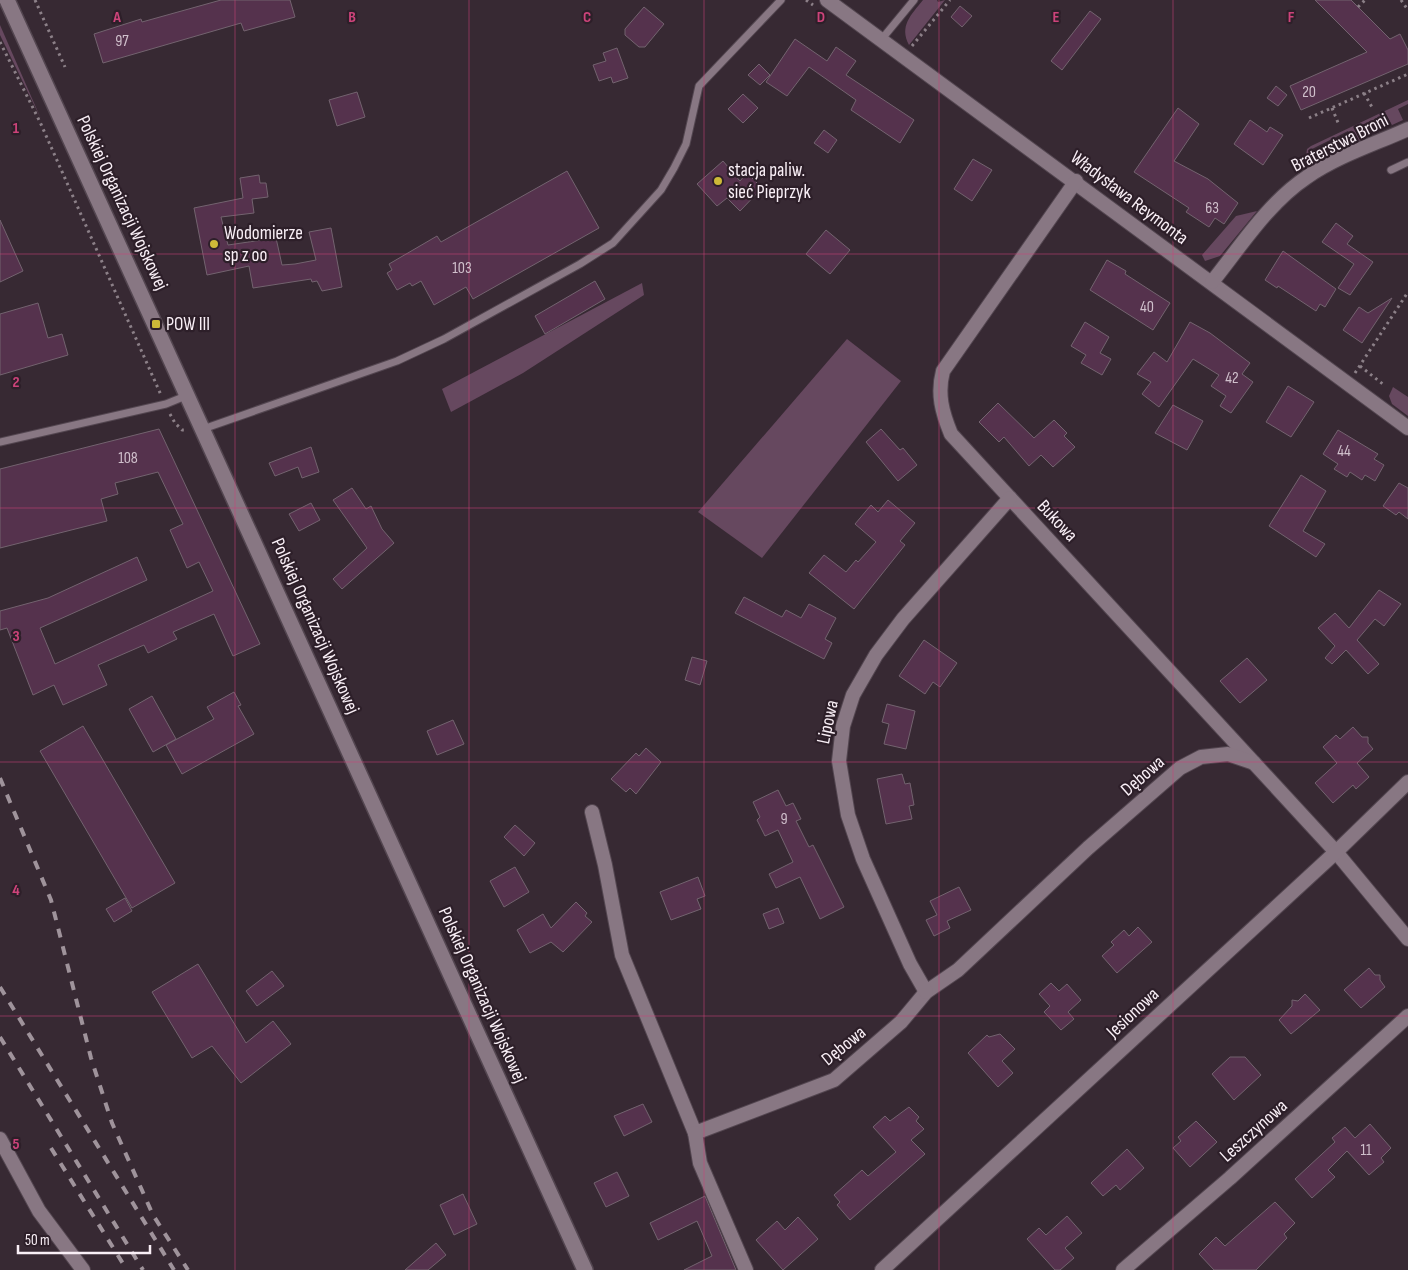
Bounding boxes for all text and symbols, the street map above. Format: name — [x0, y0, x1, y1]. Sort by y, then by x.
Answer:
text: A — [112, 8, 121, 27]
text: B — [348, 8, 356, 27]
text: C — [583, 8, 591, 27]
text: D — [817, 8, 825, 27]
text: E — [1053, 8, 1060, 27]
text: F — [1288, 8, 1295, 27]
house number: 97 — [115, 32, 129, 51]
house number: 20 — [1302, 83, 1316, 102]
street label: Braterstwa Broni — [1288, 109, 1392, 177]
street label: Polskiej Organizacji Wojskowej — [71, 112, 173, 294]
text: 1 — [13, 119, 20, 138]
street label: Władysława Reymonta — [1066, 146, 1192, 250]
place label: stacja paliw. sieć Pieprzyk — [728, 159, 811, 204]
marker: stacja paliw. sieć Pieprzyk — [712, 175, 724, 187]
house number: 63 — [1205, 199, 1219, 218]
place label: Wodomierze sp z oo — [224, 222, 303, 267]
marker: Wodomierze sp z oo — [208, 238, 220, 250]
house number: 103 — [452, 259, 472, 278]
house number: 40 — [1140, 298, 1154, 317]
place label: POW III — [166, 313, 210, 336]
marker: POW III — [150, 318, 162, 330]
house number: 42 — [1225, 369, 1239, 388]
text: 2 — [12, 373, 20, 392]
house number: 44 — [1337, 442, 1351, 461]
house number: 108 — [118, 449, 138, 468]
street label: Bukowa — [1032, 495, 1082, 547]
street label: Polskiej Organizacji Wojskowej — [266, 535, 364, 717]
text: 3 — [12, 627, 20, 646]
street label: Lipowa — [812, 698, 844, 746]
street label: Dębowa — [1116, 751, 1170, 801]
house number: 9 — [780, 810, 788, 829]
text: 4 — [12, 881, 20, 900]
street label: Polskiej Organizacji Wojskowej — [433, 904, 531, 1086]
street label: Jesionowa — [1101, 983, 1164, 1044]
street label: Dębowa — [817, 1021, 871, 1071]
street label: Leszczynowa — [1215, 1095, 1293, 1167]
text: 5 — [12, 1135, 20, 1154]
house number: 11 — [1360, 1141, 1372, 1160]
scale bar — [18, 1222, 150, 1254]
text: 50 m — [25, 1231, 50, 1250]

